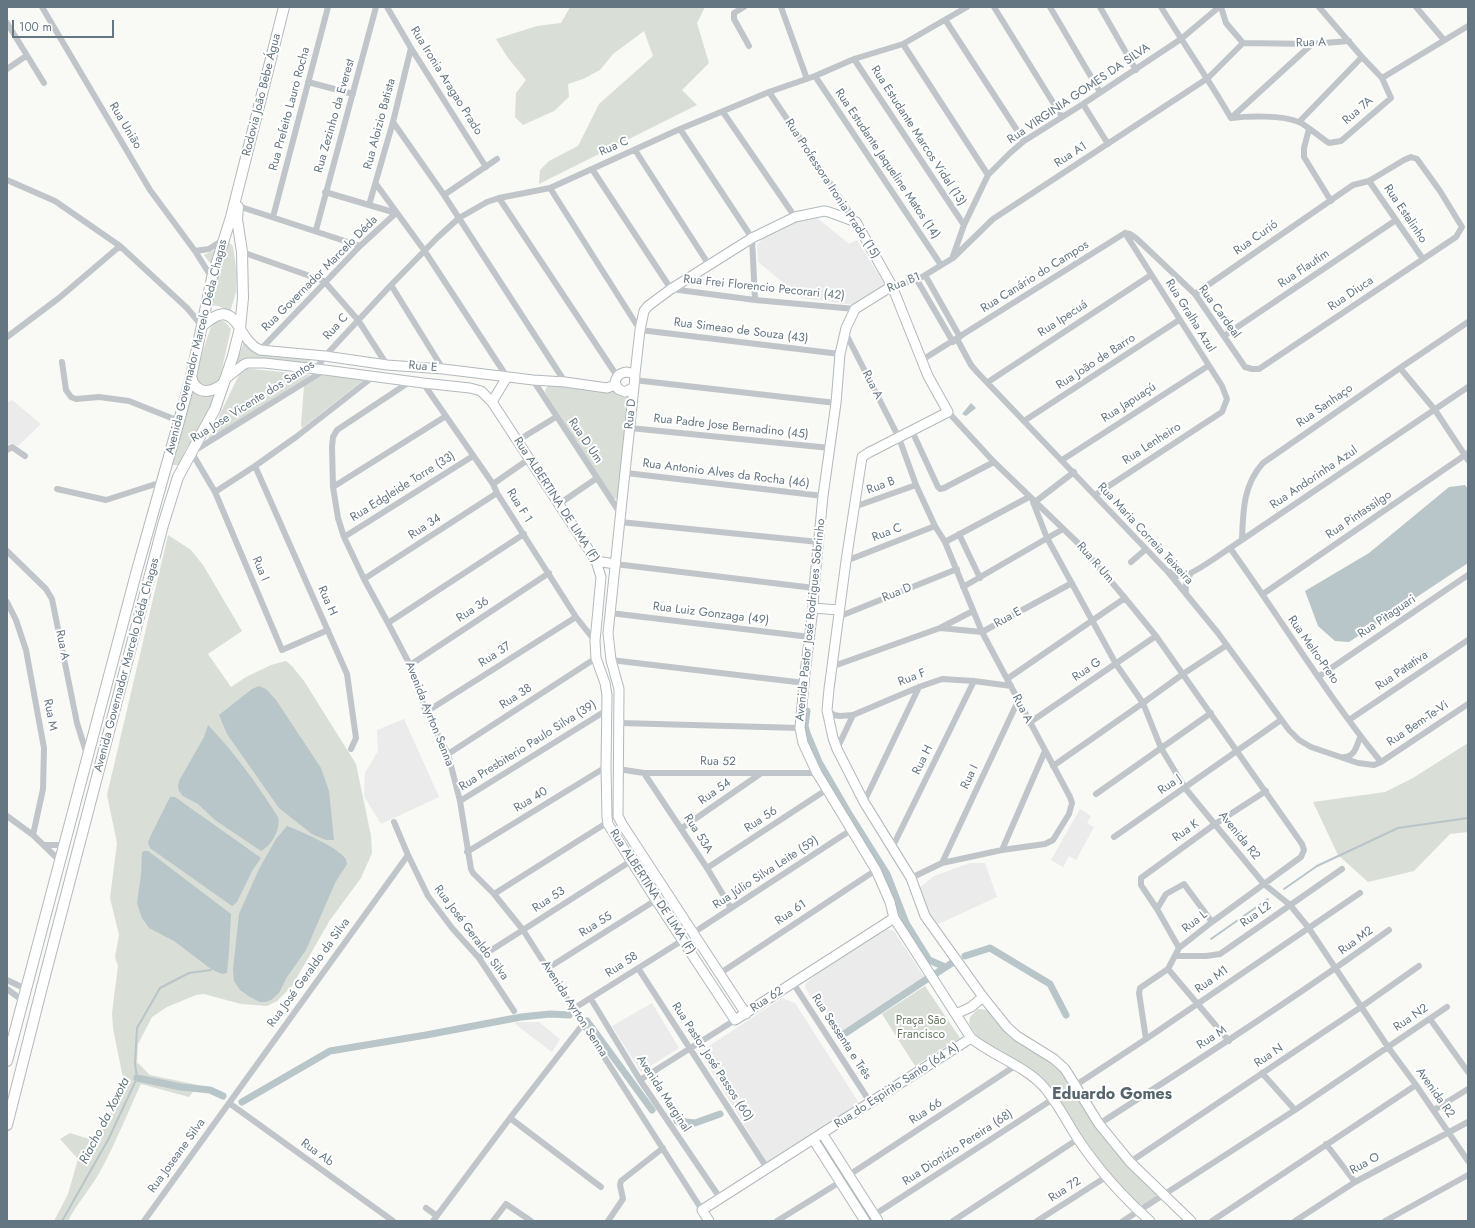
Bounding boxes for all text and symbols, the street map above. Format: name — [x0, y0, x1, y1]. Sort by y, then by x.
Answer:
scale bar — [14, 12, 116, 38]
text: 100 m — [19, 18, 52, 36]
street label: Rua Ironia Aragao Prado — [407, 24, 485, 138]
street label: Rodovia João Bebe Água — [240, 32, 284, 158]
street label: Rua A — [1296, 35, 1326, 51]
street label: Rua VIRGINIA GOMES DA SILVA — [1005, 41, 1153, 147]
street label: Rua Prefeito Lauro Rocha — [267, 46, 313, 172]
street label: Rua Zezinho da Everest — [312, 57, 358, 175]
street label: Rua Estudante Marcos Vidal (13) — [867, 63, 969, 209]
street label: Rua Aloizio Batista — [361, 77, 399, 171]
street label: Rua Estudante Jaqueline Matos (14) — [831, 86, 943, 242]
street label: Rua 7A — [1340, 94, 1376, 128]
street label: Rua União — [106, 100, 144, 152]
street label: Rua Professora Ironia Prado (15) — [781, 116, 883, 262]
street label: Rua C — [597, 134, 631, 160]
street label: Rua A1 — [1052, 139, 1090, 171]
street label: Rua Estalinho — [1380, 182, 1430, 246]
street label: Rua Governador Marcelo Déda — [259, 213, 381, 335]
street label: Rua Curió — [1231, 218, 1281, 258]
street label: Avenida Governador Marcelo Déda Chagas — [163, 238, 231, 456]
street label: Rua Canário do Campos — [978, 238, 1092, 316]
street label: Rua Flautim — [1276, 247, 1332, 291]
street label: Rua B1 — [885, 270, 923, 296]
street label: Rua Frei Florencio Pecorari (42) — [682, 272, 846, 304]
street label: Rua Diuca — [1326, 274, 1376, 314]
street label: Rua Gralha Azul — [1162, 277, 1218, 355]
street label: Rua Cardeal — [1195, 283, 1243, 341]
street label: Rua Ipecuá — [1036, 298, 1090, 340]
street label: Rua C — [320, 311, 352, 343]
street label: Rua Simeao de Souza (43) — [673, 316, 809, 346]
street label: Rua João de Barro — [1054, 331, 1138, 393]
street label: Rua Jose Vicente dos Santos — [189, 358, 317, 446]
street label: Rua E — [408, 359, 438, 375]
street label: Rua A — [859, 368, 885, 402]
street label: Rua Japuaçú — [1099, 380, 1159, 426]
street label: Rua Sanhaço — [1294, 381, 1356, 431]
street label: Rua D — [622, 398, 640, 430]
street label: Rua Padre Jose Bernadino (45) — [653, 412, 809, 442]
street label: Rua D Um — [565, 416, 605, 466]
street label: Rua Lenheiro — [1120, 420, 1184, 468]
street label: Rua ALBERTINA DE LIMA (F) — [510, 435, 602, 565]
street label: Rua Andorinha Azul — [1268, 443, 1360, 513]
street label: Rua Edgleide Torre (33) — [348, 449, 458, 525]
street label: Rua Antonio Alves da Rocha (46) — [642, 457, 810, 491]
street label: Rua B — [865, 474, 897, 498]
street label: Rua Maria Correia Teixeira — [1094, 480, 1196, 588]
street label: Rua F 1 — [503, 486, 535, 526]
street label: Rua Pintassilgo — [1323, 488, 1395, 542]
street label: Rua 34 — [406, 511, 444, 543]
street label: Avenida Pastor José Rodrigues Sobrinho — [793, 518, 829, 722]
street label: Rua C — [870, 521, 904, 545]
street label: Rua R Um — [1073, 540, 1117, 586]
street label: Rua I — [248, 555, 272, 583]
street label: Avenida Governador Marcelo Déda Chagas — [91, 556, 163, 774]
street label: Rua D — [880, 581, 914, 605]
street label: Rua H — [314, 584, 340, 618]
street label: Rua Pitaguari — [1355, 592, 1419, 642]
street label: Rua 36 — [454, 594, 492, 626]
street label: Rua Luiz Gonzaga (49) — [652, 600, 770, 628]
street label: Rua E — [992, 605, 1024, 631]
street label: Rua Melro-Preto — [1284, 613, 1342, 687]
street label: Rua A — [52, 629, 72, 661]
street label: Rua 37 — [476, 639, 514, 671]
street label: Rua Patativa — [1373, 648, 1431, 694]
street label: Rua G — [1070, 655, 1104, 685]
street label: Avenida Ayrton Senna — [401, 660, 457, 768]
street label: Rua F — [896, 666, 928, 690]
street label: Rua 38 — [497, 681, 535, 713]
street label: Rua A — [1009, 692, 1035, 726]
street label: Rua M — [40, 698, 60, 732]
street label: Rua Presbiterio Paulo Silva (39) — [457, 698, 599, 794]
street label: Rua Bem-Te-Vi — [1384, 698, 1452, 750]
street label: Rua H — [910, 743, 936, 777]
street label: Rua 52 — [700, 754, 736, 770]
street label: Rua I — [958, 762, 982, 792]
street label: Rua J — [1156, 772, 1184, 798]
street label: Rua 54 — [696, 776, 734, 808]
street label: Rua 40 — [512, 784, 550, 816]
street label: Rua 56 — [742, 804, 780, 836]
street label: Avenida R2 — [1215, 809, 1263, 863]
street label: Rua 53A — [680, 812, 716, 856]
street label: Rua K — [1170, 817, 1202, 845]
street label: Rua ALBERTINA DE LIMA (F) — [606, 827, 698, 957]
street label: Rua Júlio Silva Leite (59) — [710, 833, 822, 913]
street label: Rua José Geraldo Silva — [431, 883, 511, 983]
street label: Rua 53 — [530, 884, 568, 916]
street label: Rua 61 — [773, 897, 809, 929]
street label: Rua L2 — [1238, 899, 1274, 931]
street label: Rua L — [1180, 908, 1210, 936]
street label: Rua 55 — [577, 909, 615, 941]
street label: Rua José Geraldo da Silva — [265, 916, 353, 1030]
street label: Rua M2 — [1336, 924, 1376, 958]
street label: Rua 58 — [603, 949, 641, 981]
street label: Avenida Ayrton Senna — [538, 958, 610, 1060]
street label: Rua M1 — [1193, 963, 1231, 997]
street label: Rua 62 — [748, 984, 786, 1016]
street label: Rua Sessenta e Três — [808, 992, 874, 1082]
street label: Rua Pastor José Passos (60) — [668, 1000, 756, 1124]
street label: Rua N2 — [1391, 1001, 1431, 1035]
park label: Praça São Francisco — [896, 1014, 946, 1042]
street label: Rua M — [1195, 1023, 1229, 1053]
street label: Rua do Espirito Santo (64 A) — [832, 1040, 962, 1132]
street label: Rua N — [1252, 1041, 1286, 1071]
street label: Avenida Marginal — [633, 1053, 693, 1135]
street label: Avenida R2 — [1413, 1065, 1457, 1121]
water label: Riacho da Xoxota — [77, 1075, 133, 1167]
district label: Eduardo Gomes — [1052, 1085, 1172, 1105]
street label: Rua 66 — [907, 1096, 945, 1128]
street label: Rua Dionízio Pereira (68) — [900, 1107, 1016, 1189]
street label: Rua Joseane Silva — [145, 1116, 209, 1196]
street label: Rua Ab — [298, 1136, 336, 1170]
street label: Rua O — [1348, 1150, 1382, 1178]
street label: Rua 72 — [1046, 1174, 1084, 1206]

